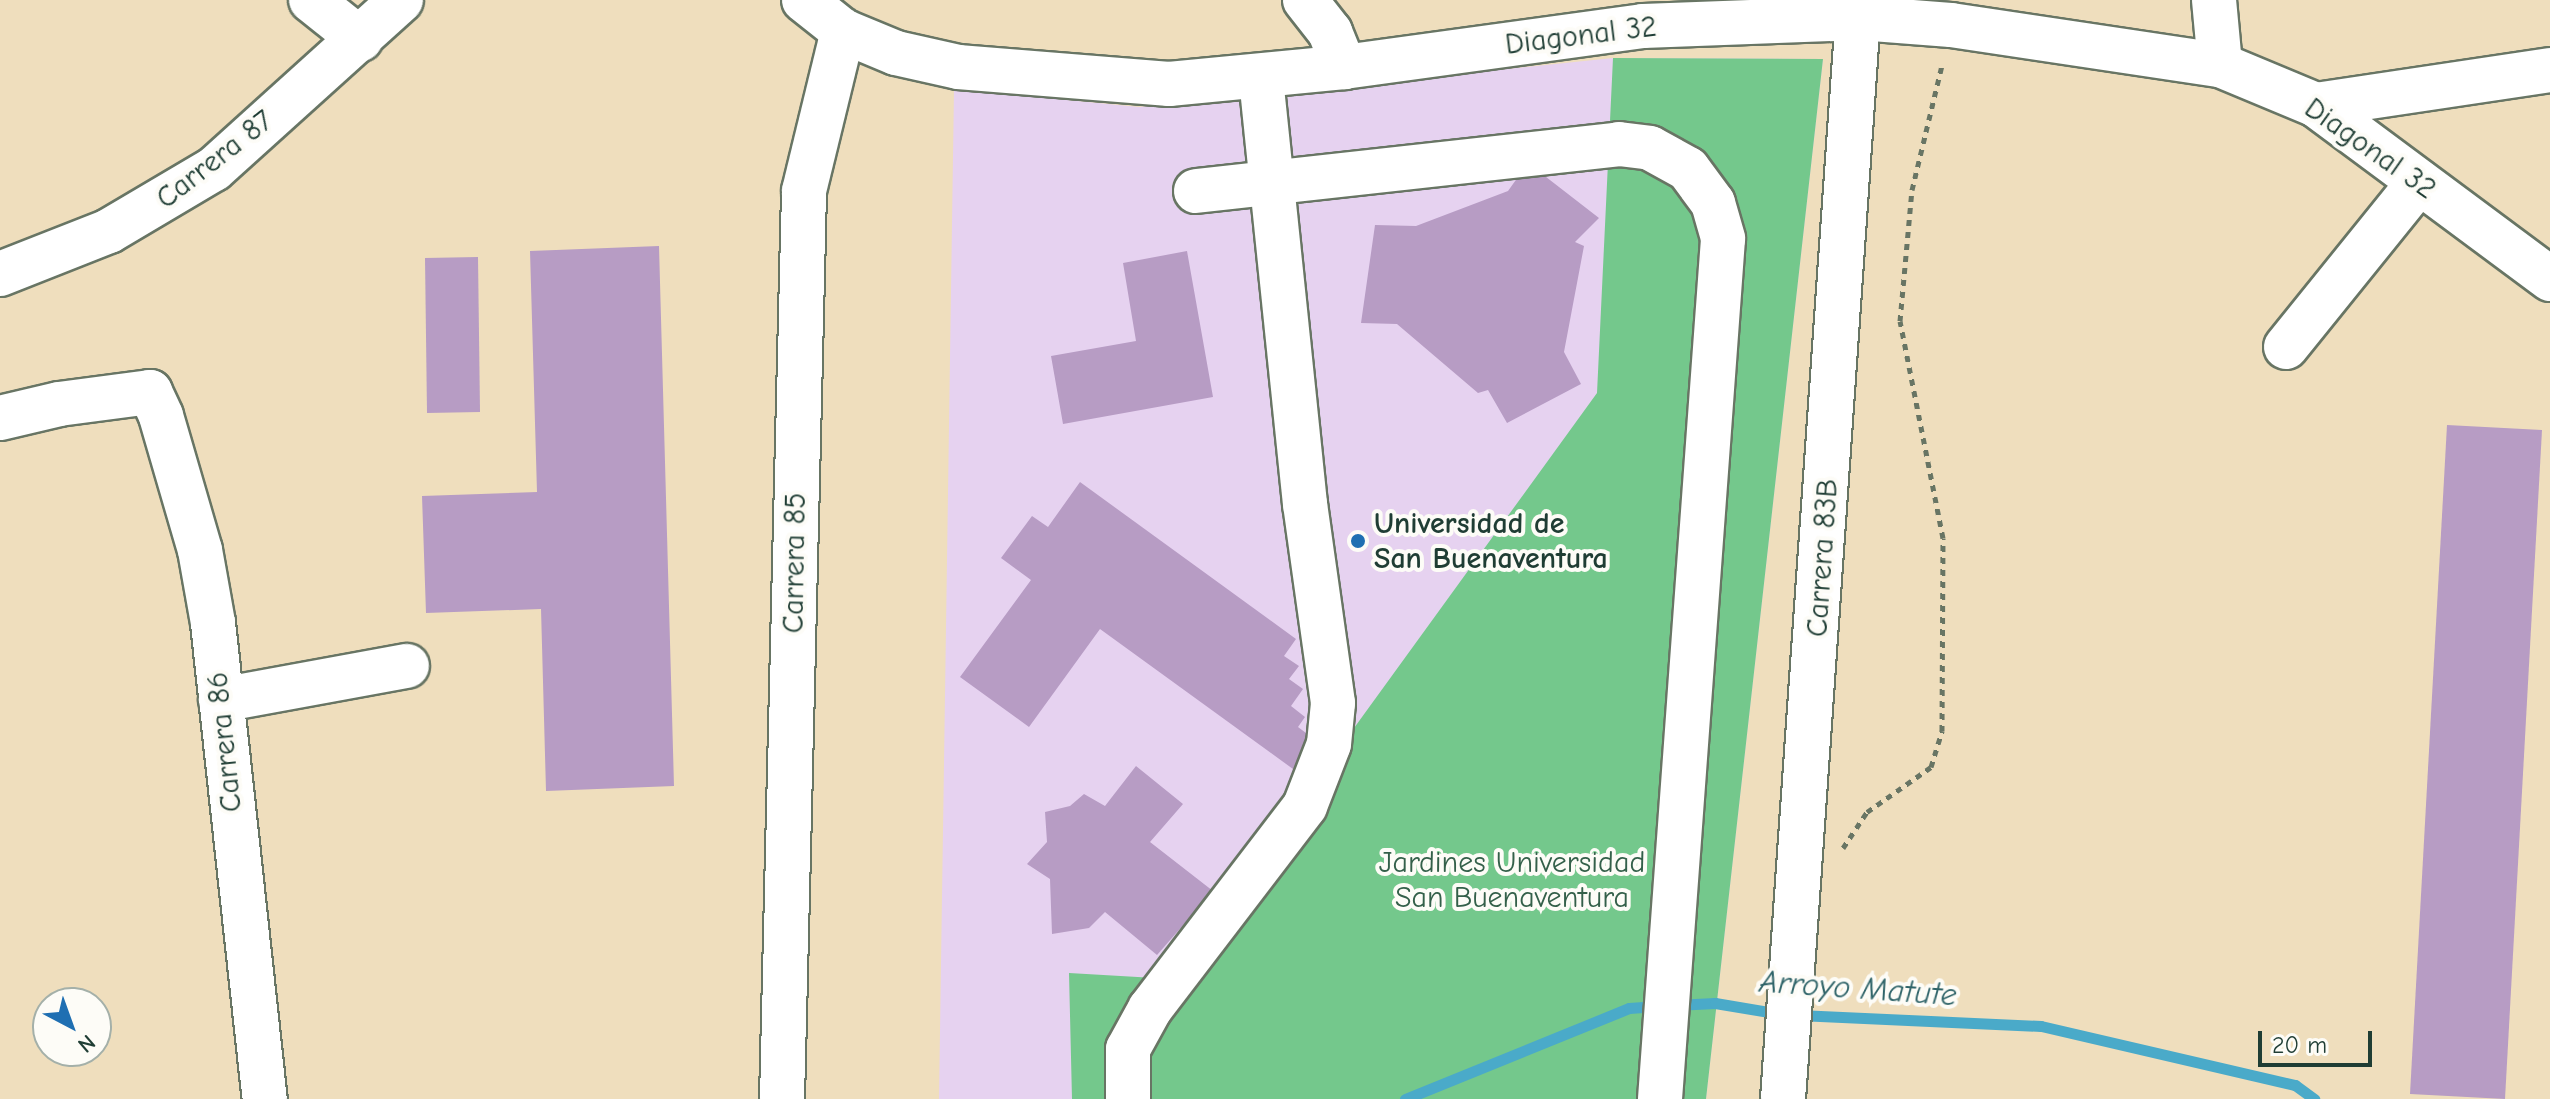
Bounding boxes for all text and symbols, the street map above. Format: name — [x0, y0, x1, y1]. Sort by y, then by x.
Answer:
street label: Diagonal 32 — [1503, 9, 1659, 63]
street label: Diagonal 32 — [2297, 91, 2443, 207]
street label: Carrera 87 — [149, 103, 281, 217]
street label: Carrera 83B — [1800, 478, 1846, 638]
street label: Carrera 85 — [776, 492, 814, 634]
place label: Universidad de San Buenaventura — [1374, 506, 1608, 576]
marker: Universidad de San Buenaventura — [1349, 532, 1367, 550]
street label: Carrera 86 — [200, 670, 250, 814]
park label: Jardines Universidad San Buenaventura — [1379, 845, 1645, 916]
water label: Arroyo Matute — [1758, 963, 1958, 1015]
north arrow — [32, 987, 112, 1067]
scale bar — [2262, 1015, 2376, 1065]
text: N — [72, 1029, 100, 1058]
text: 20 m — [2272, 1031, 2327, 1059]

